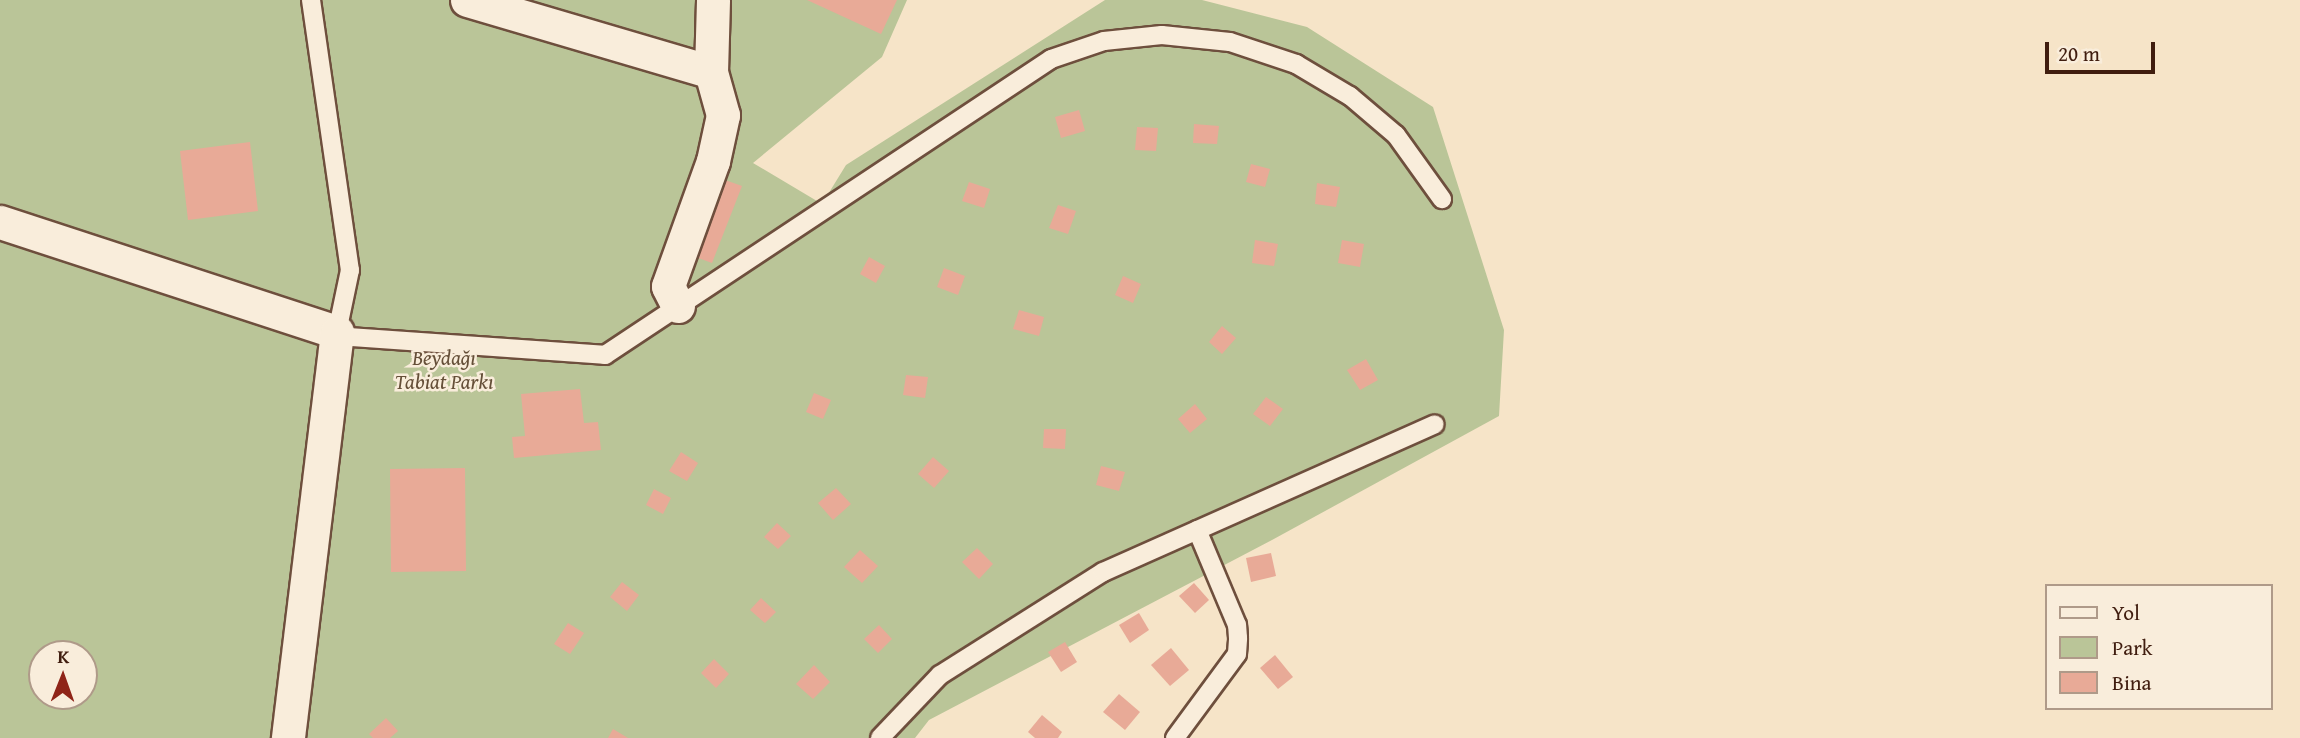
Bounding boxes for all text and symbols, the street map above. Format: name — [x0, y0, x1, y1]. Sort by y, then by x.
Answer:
scale bar — [2048, 28, 2158, 72]
text: 20 m — [2058, 38, 2100, 69]
park label: Beydağı Tabiat Parkı — [395, 345, 493, 395]
legend — [2044, 584, 2272, 710]
text: Yol — [2112, 597, 2140, 628]
text: Park — [2112, 632, 2153, 663]
north arrow — [28, 640, 98, 710]
text: K — [57, 642, 70, 670]
text: Bina — [2112, 667, 2152, 698]

